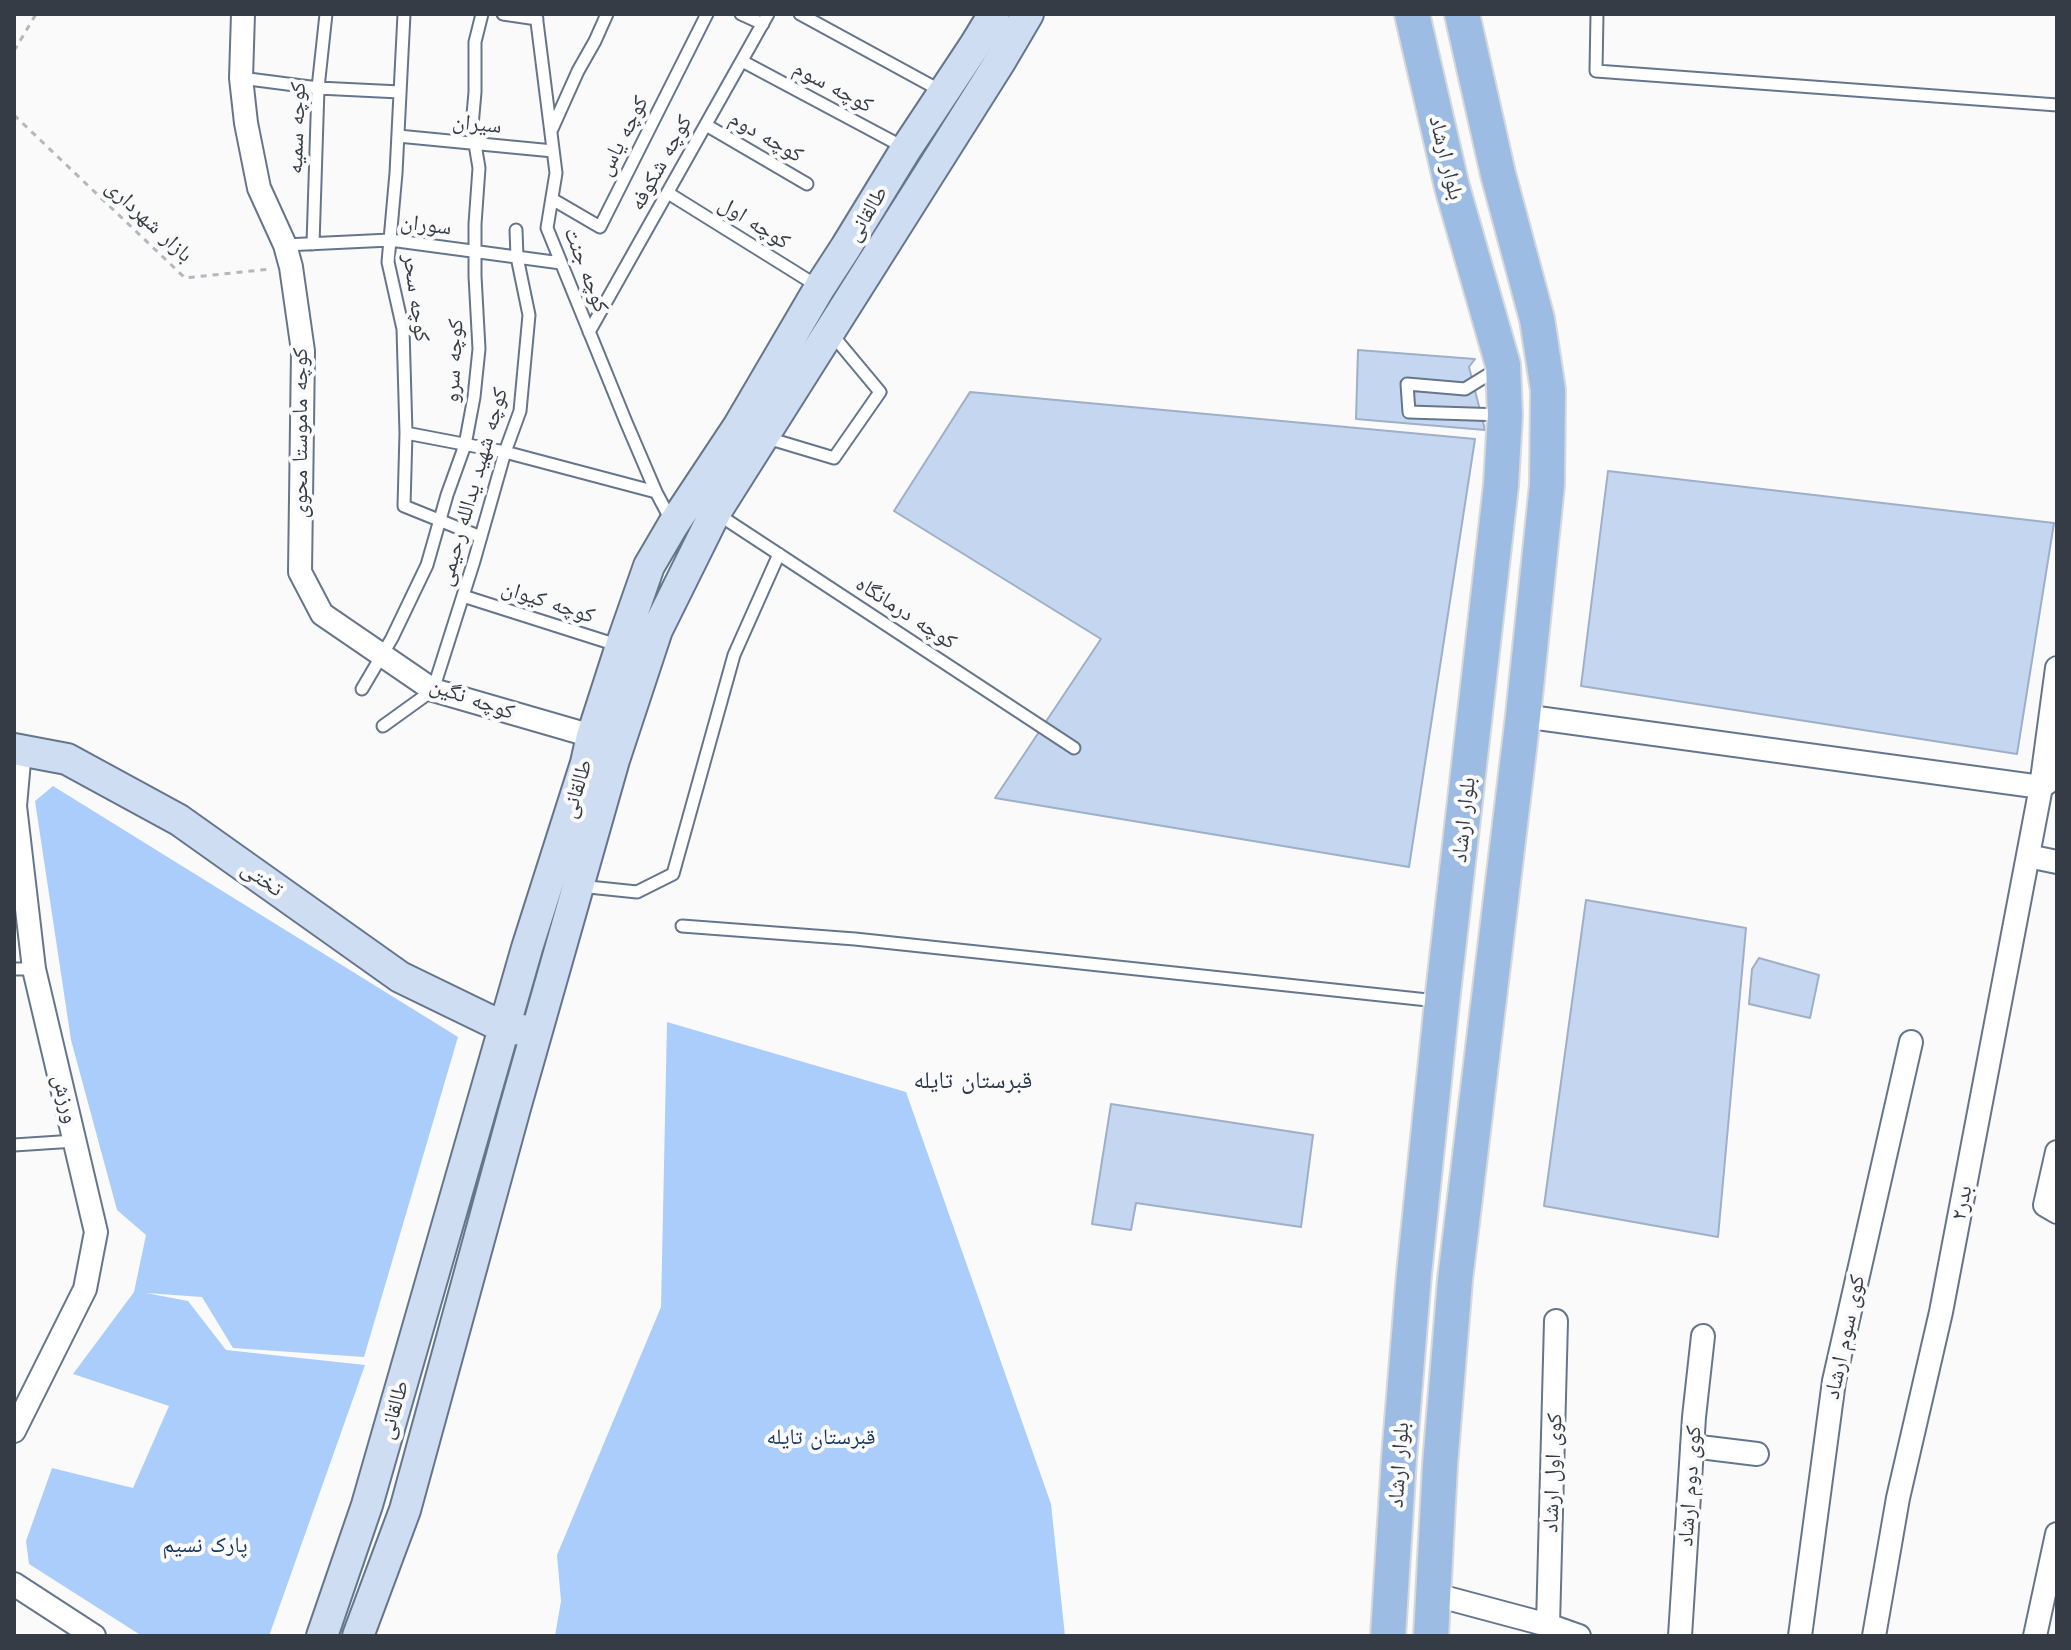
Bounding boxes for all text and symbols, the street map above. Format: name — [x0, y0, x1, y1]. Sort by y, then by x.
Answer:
street label: کوچه سوم — [789, 55, 877, 119]
street label: کوچه سمیه — [282, 81, 312, 175]
street label: کوچه یاس — [592, 92, 654, 180]
street label: کوچه دوم — [724, 105, 808, 169]
street label: سیران — [451, 108, 503, 140]
street label: کوچه شکوفه — [624, 111, 698, 215]
street label: بلوار ارشاد — [1423, 113, 1469, 203]
street label: بازار شهرداری — [100, 174, 198, 268]
street label: طالقانی — [840, 181, 894, 247]
street label: کوچه اول — [713, 191, 795, 255]
street label: سوران — [399, 209, 453, 241]
street label: کوچه جنت — [558, 224, 614, 316]
street label: کوچه سحر — [397, 252, 435, 344]
street label: کوچه سرو — [439, 318, 469, 404]
street label: کوچه ماموستا محوی — [288, 348, 314, 518]
street label: کوچه شهید یدالله رحیمی — [432, 385, 514, 589]
street label: کوچه درمانگاه — [851, 571, 961, 655]
street label: کوچه کیوان — [498, 575, 598, 629]
street label: کوچه نگین — [426, 672, 518, 726]
street label: طالقانی — [556, 756, 598, 822]
street label: بلوار ارشاد — [1446, 776, 1482, 864]
street label: تختی — [236, 855, 288, 903]
district label: قبرستان تایله — [914, 1067, 1032, 1095]
street label: ورزش — [46, 1072, 84, 1126]
street label: بدر۲ — [1946, 1183, 1978, 1223]
street label: کوی سوم ارشاد — [1819, 1272, 1871, 1402]
street label: طالقانی — [373, 1378, 415, 1442]
street label: کوی اول ارشاد — [1538, 1413, 1568, 1533]
street label: بلوار ارشاد — [1383, 1421, 1415, 1509]
park label: قبرستان تایله — [767, 1425, 875, 1451]
street label: کوی دوم ارشاد — [1673, 1425, 1707, 1547]
park label: پارک نسیم — [162, 1533, 248, 1559]

